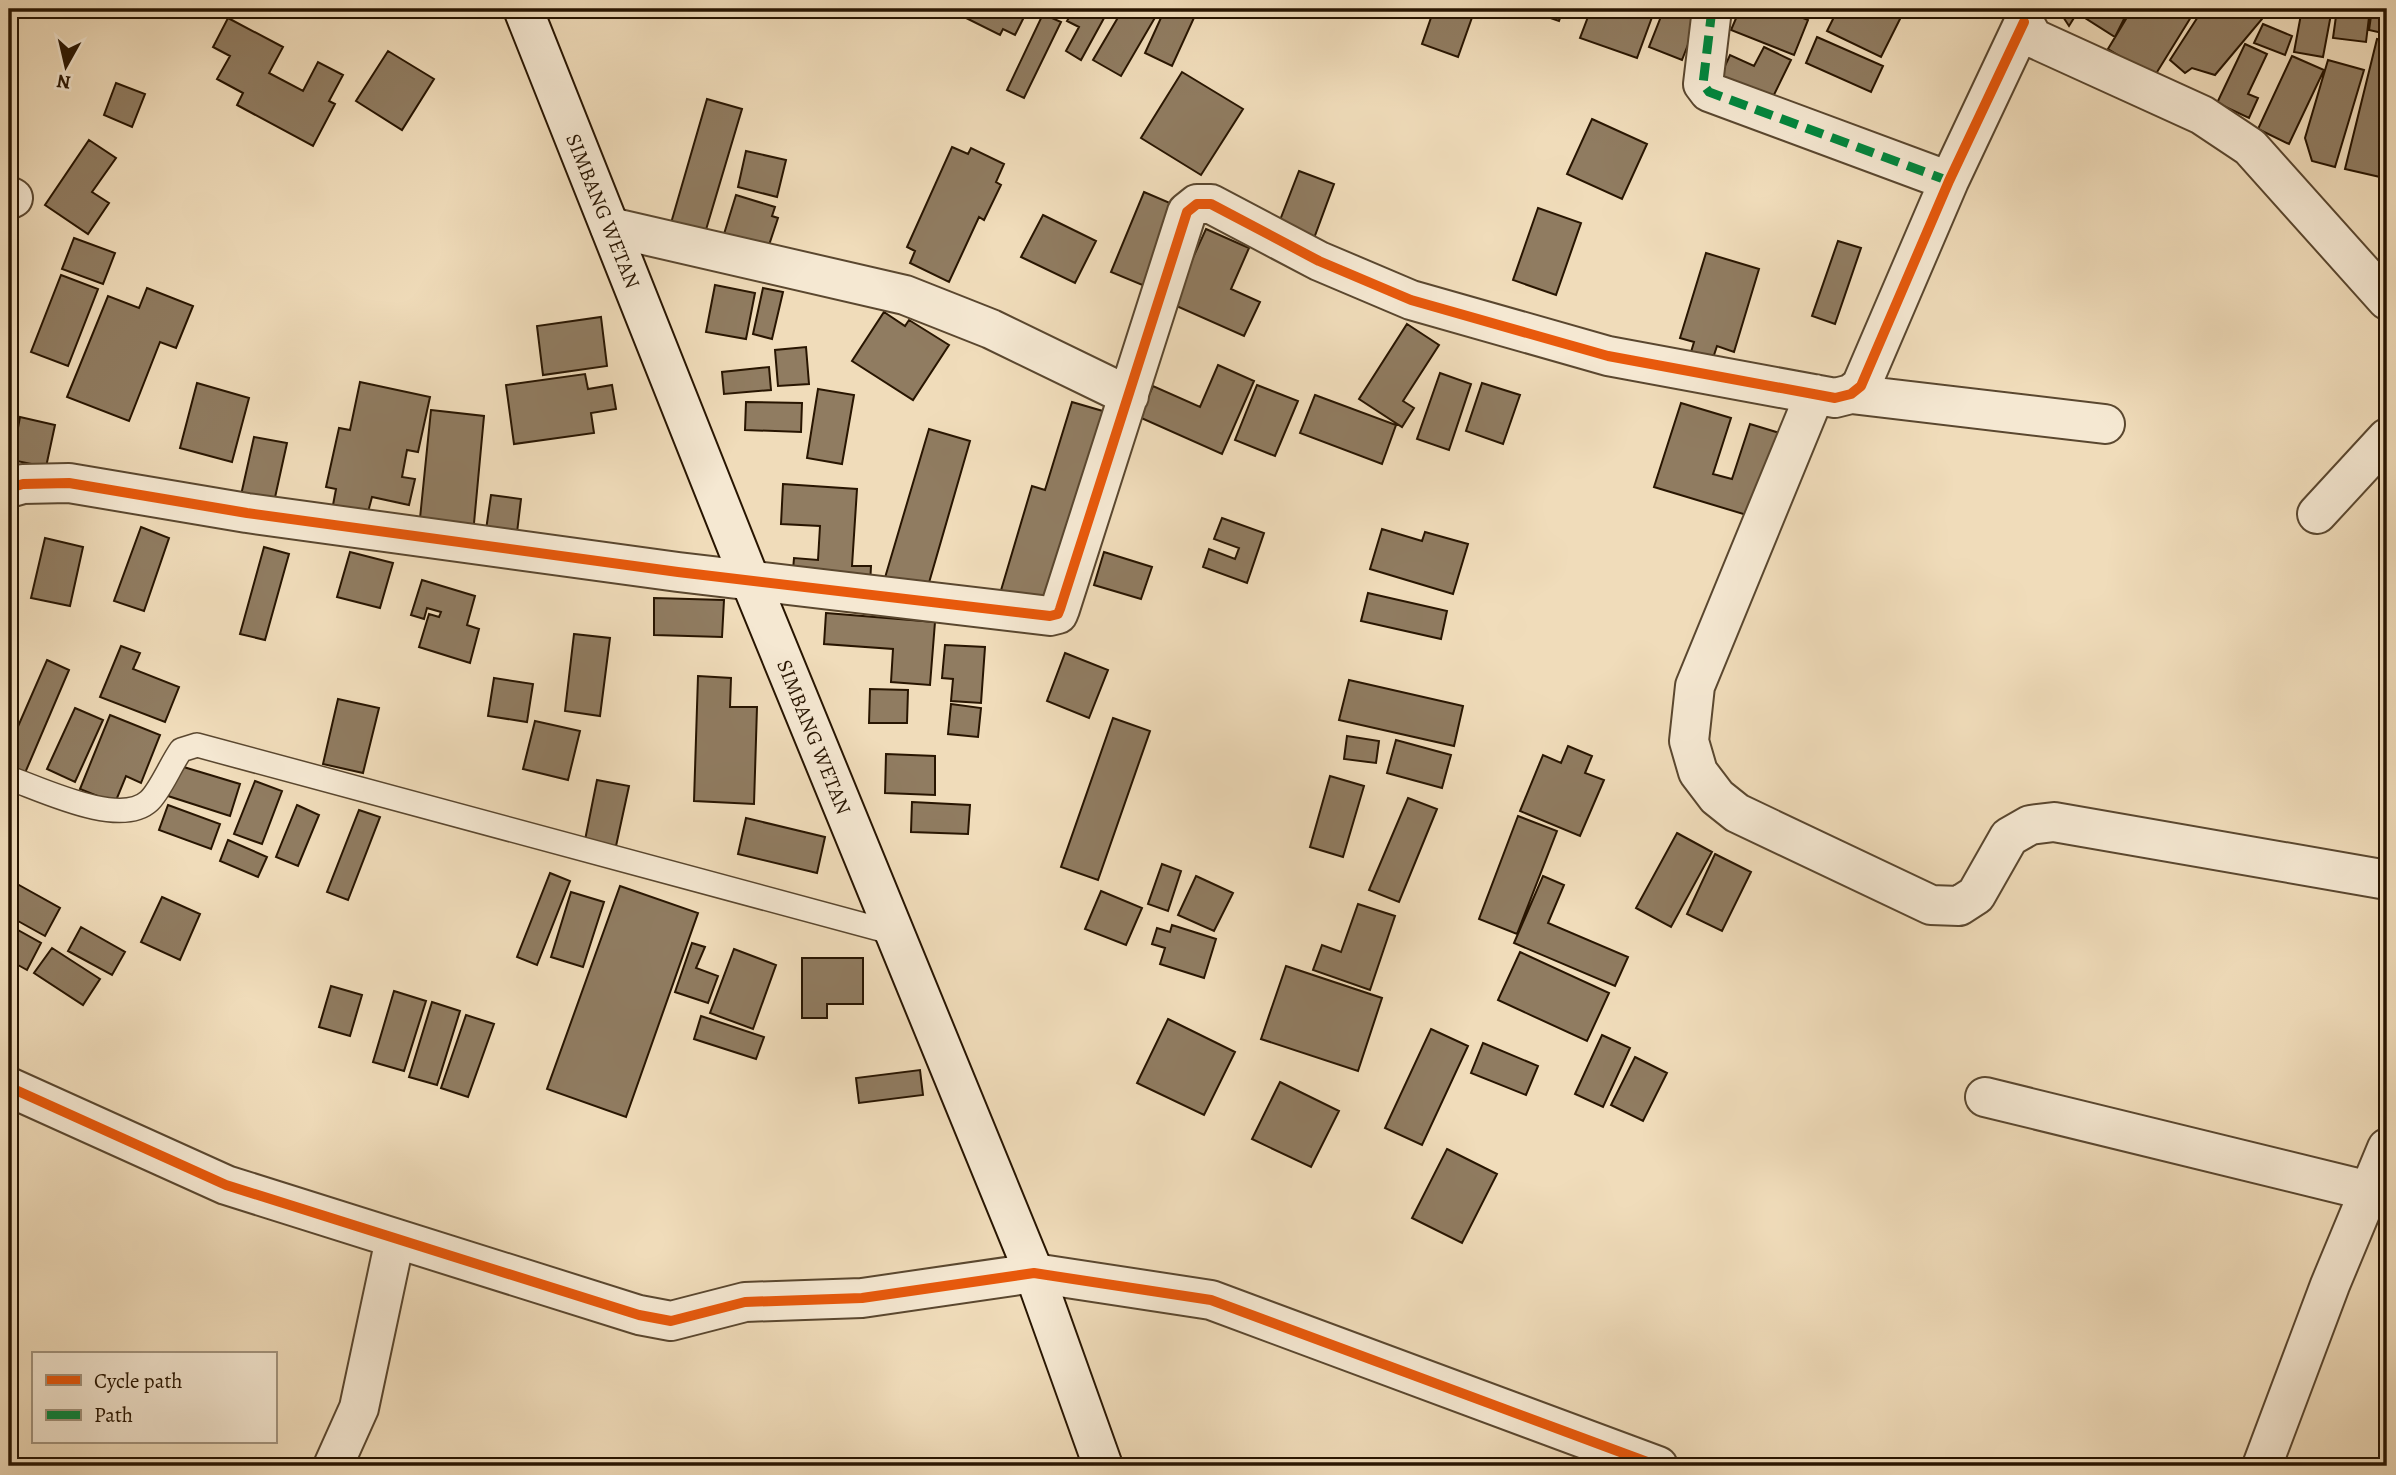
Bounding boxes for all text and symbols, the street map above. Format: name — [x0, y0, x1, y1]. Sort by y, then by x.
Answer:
north arrow — [32, 32, 102, 102]
text: N — [55, 68, 72, 96]
street label: SIMBANG WETAN — [559, 129, 647, 293]
street label: SIMBANG WETAN — [770, 655, 858, 819]
legend — [32, 1352, 276, 1444]
text: Cycle path — [94, 1367, 183, 1395]
text: Path — [94, 1401, 133, 1429]

